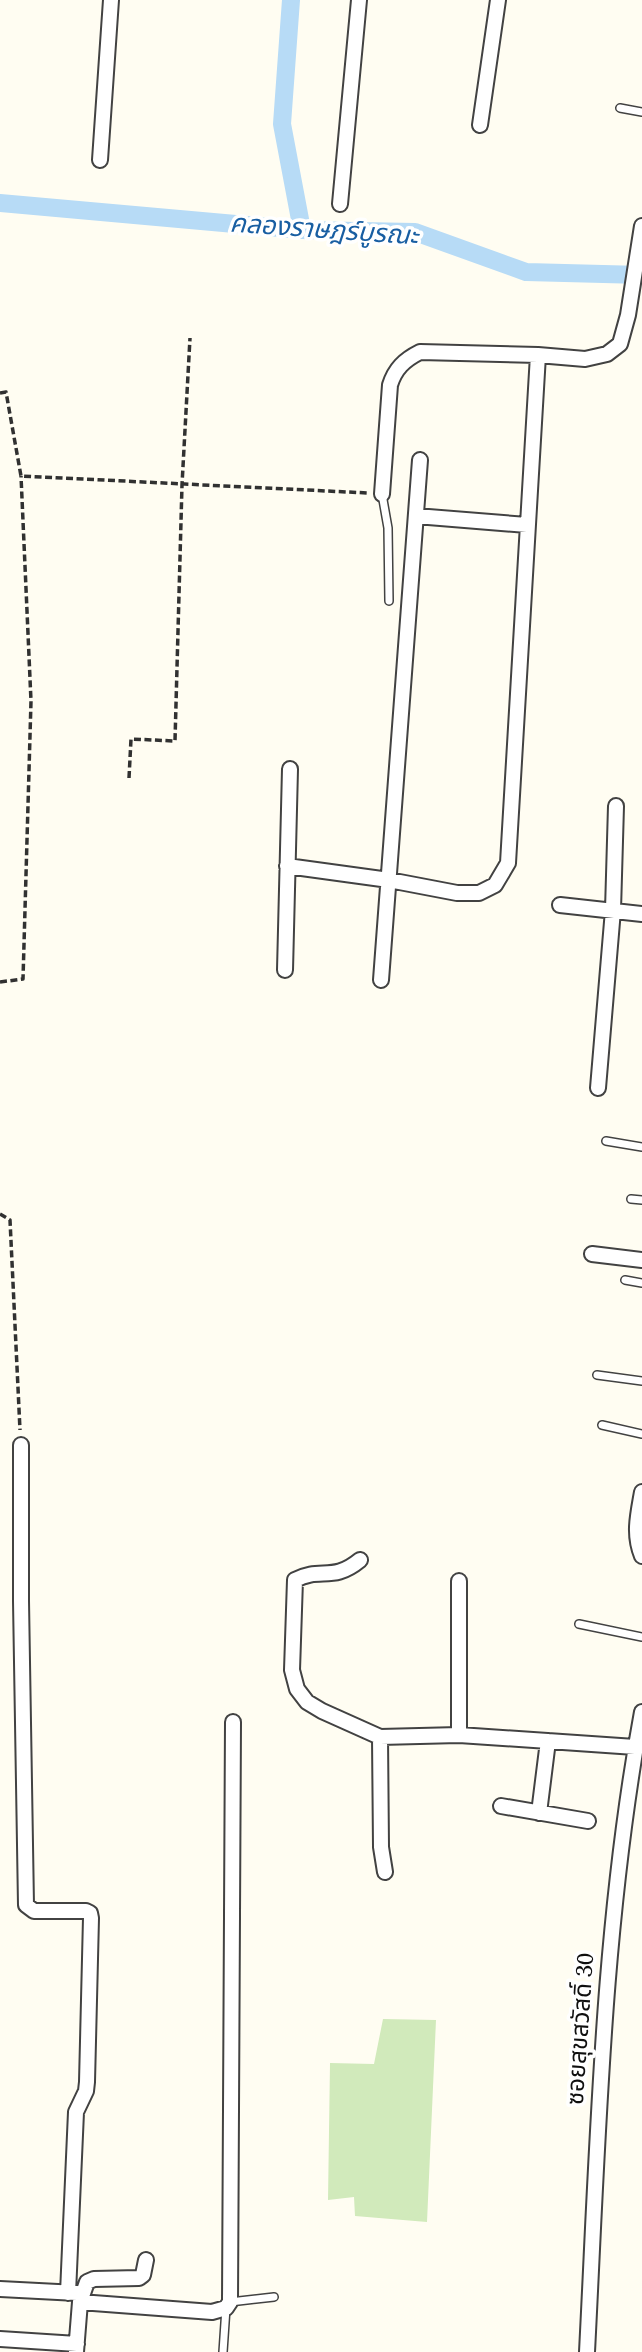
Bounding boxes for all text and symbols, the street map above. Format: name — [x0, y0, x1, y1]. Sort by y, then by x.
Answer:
water label: คลองราษฎร์บูรณะ — [228, 203, 422, 257]
street label: ซอยสุขสวัสดิ์ 30 — [558, 1952, 604, 2106]

